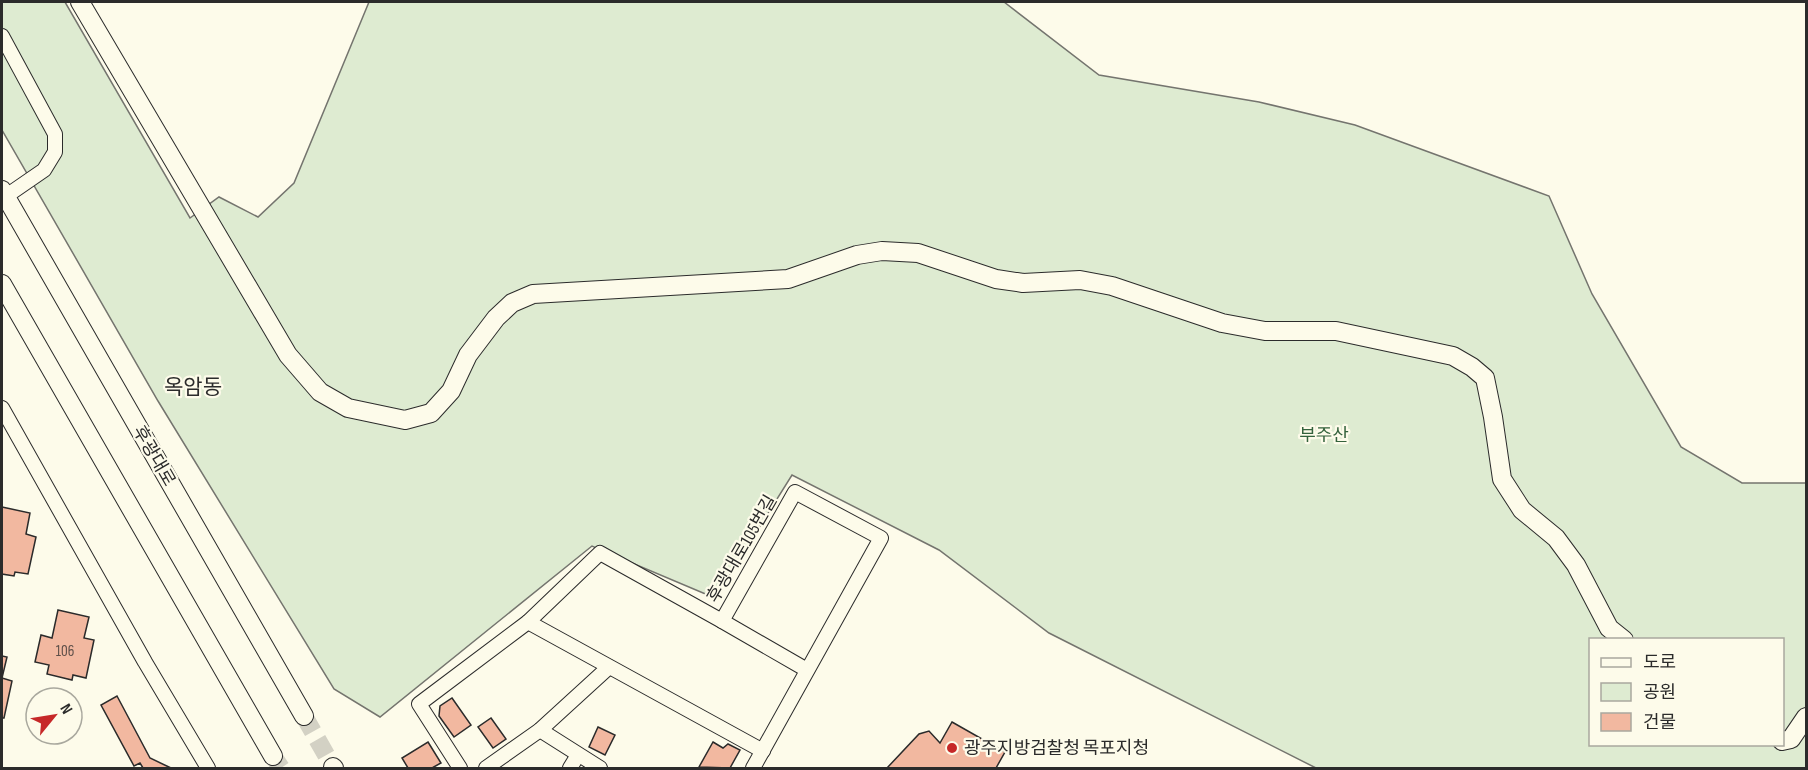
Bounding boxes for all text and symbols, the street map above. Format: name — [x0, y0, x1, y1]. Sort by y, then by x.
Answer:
district label: 옥암동 — [164, 375, 222, 400]
street label: 후광대로 — [128, 422, 180, 490]
park label: 부주산 — [1299, 425, 1349, 446]
street label: 후광대로105번길 — [703, 491, 781, 607]
legend — [1589, 638, 1784, 746]
house number: 106 — [56, 642, 74, 661]
text: 도로 — [1643, 652, 1676, 673]
text: 공원 — [1643, 682, 1676, 703]
north arrow — [24, 686, 84, 746]
text: N — [55, 701, 76, 718]
text: 건물 — [1643, 712, 1676, 733]
place label: 광주지방검찰청 목포지청 — [964, 738, 1149, 759]
marker: 광주지방검찰청 목포지청 — [945, 741, 959, 755]

